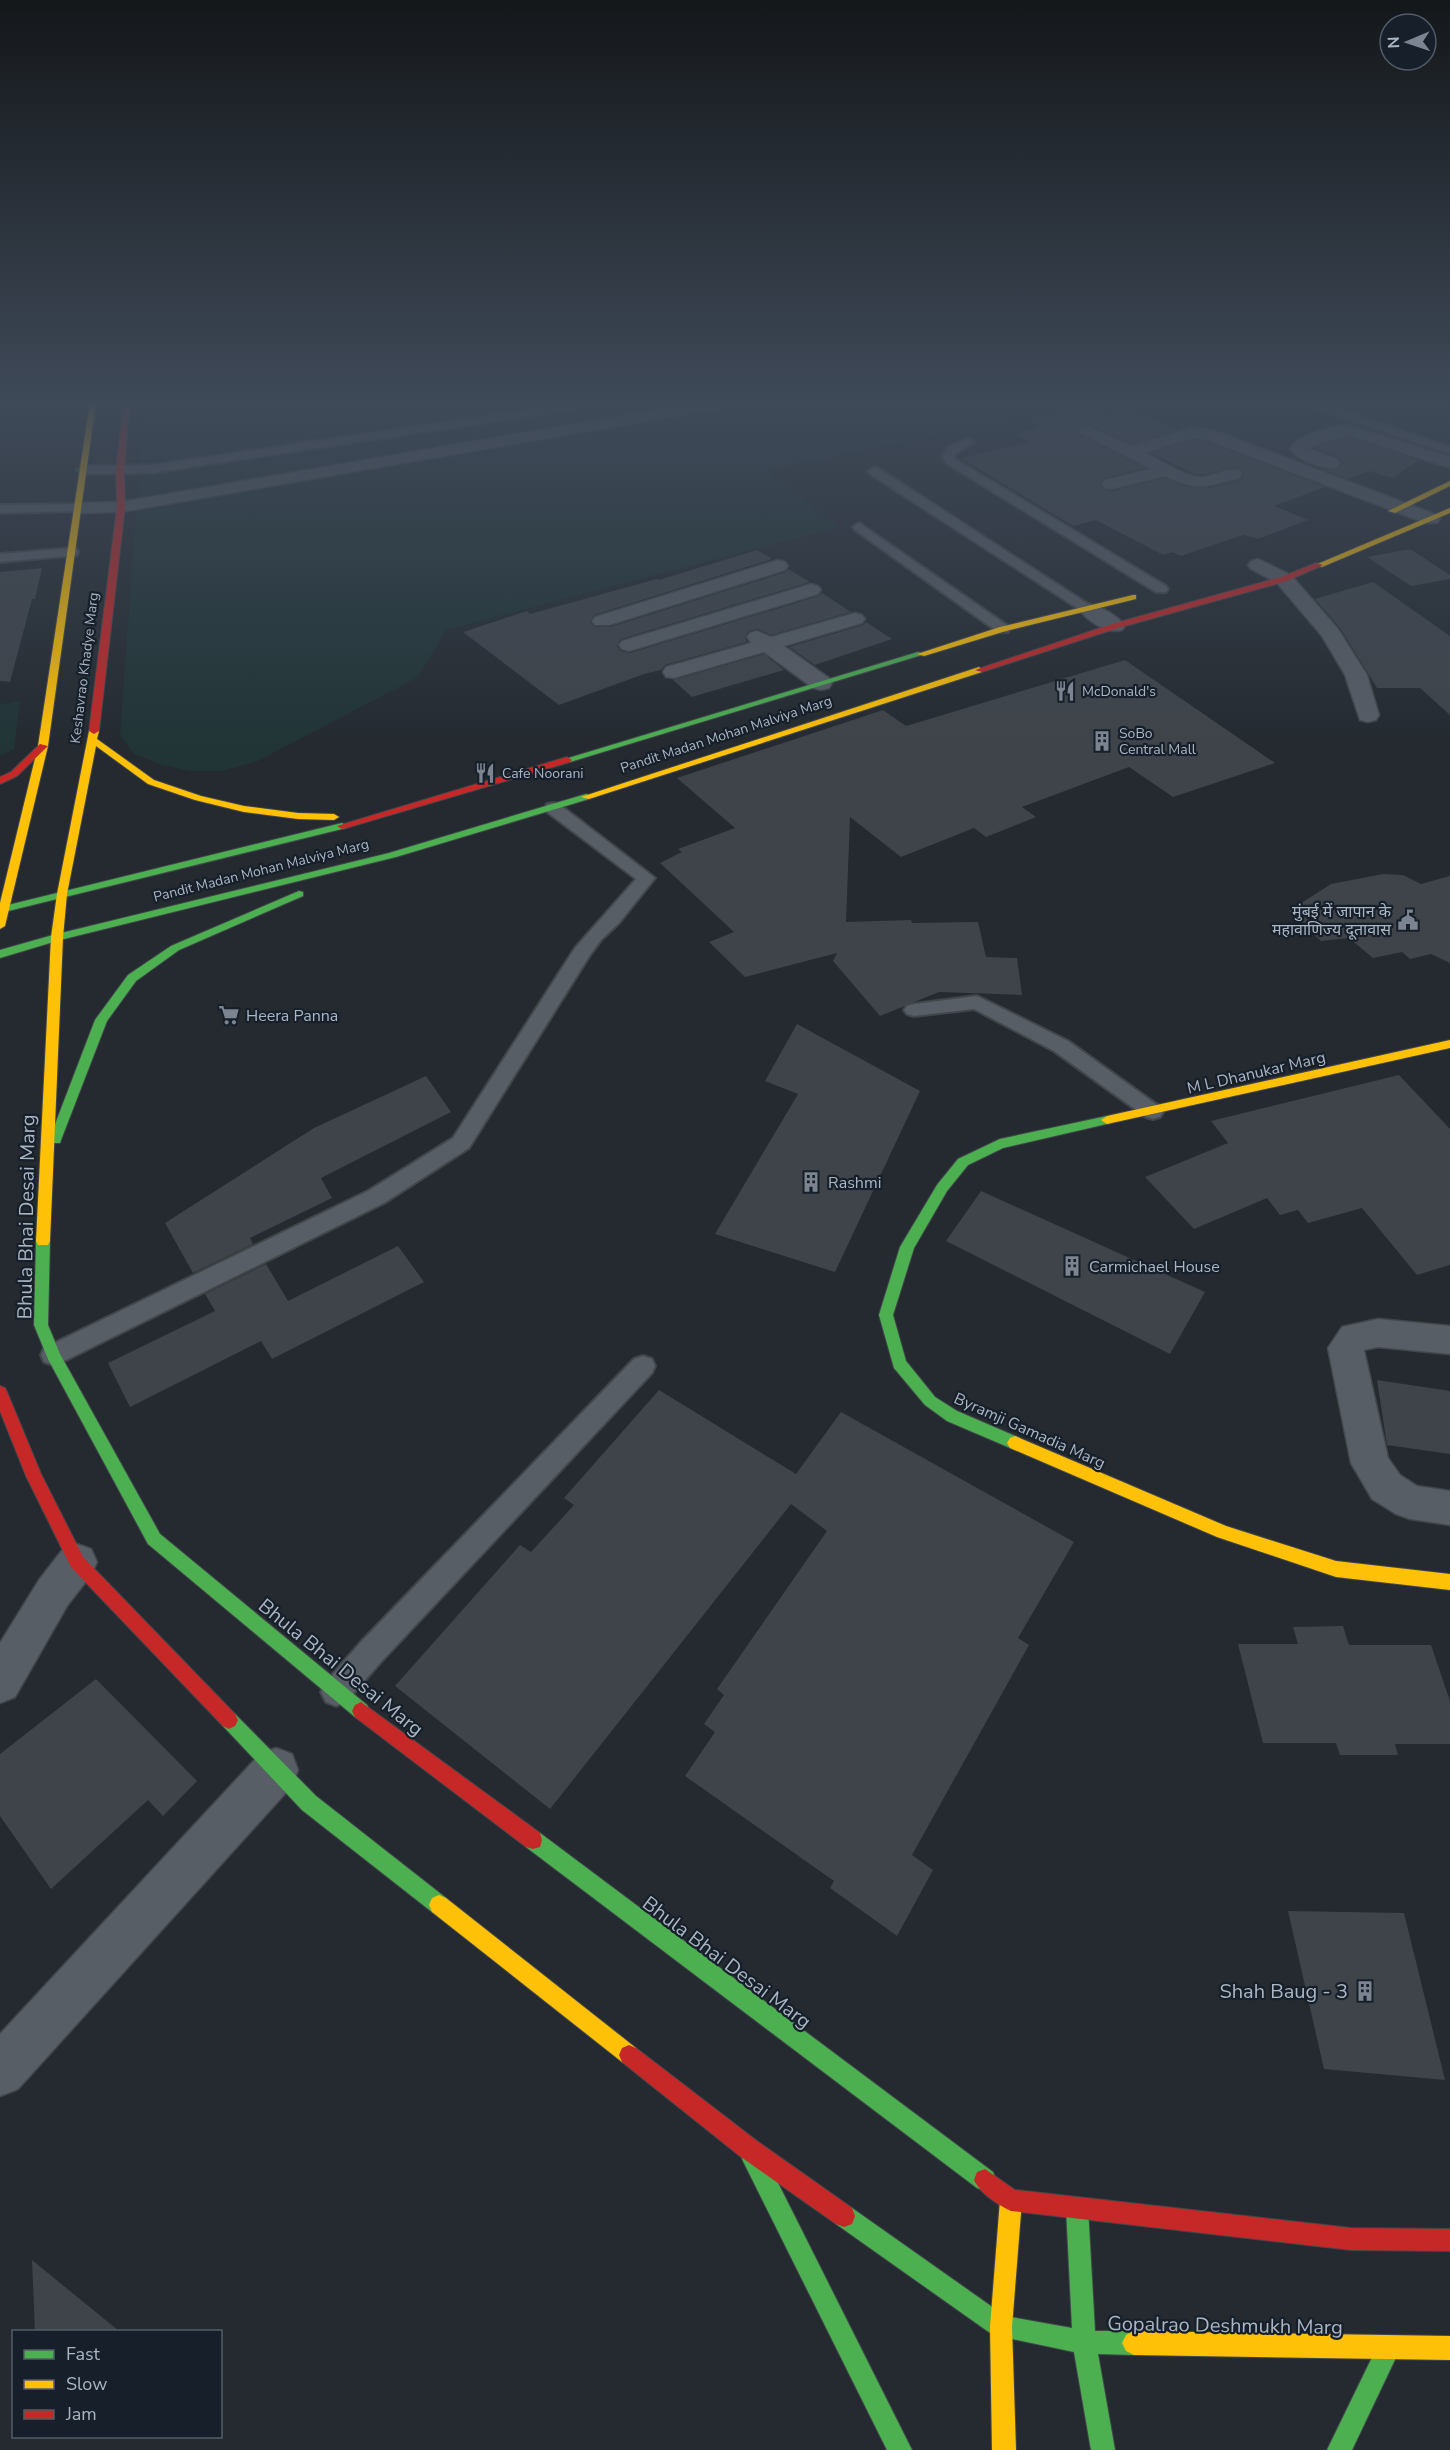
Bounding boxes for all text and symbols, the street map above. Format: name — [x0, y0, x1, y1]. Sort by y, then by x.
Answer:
north arrow — [1378, 12, 1438, 72]
text: N — [1383, 36, 1405, 49]
street label: Keshavrao Khadye Marg — [66, 591, 103, 745]
restaurant icon: McDonald's — [1053, 679, 1077, 703]
place label: McDonald's — [1082, 682, 1156, 701]
street label: Pandit Madan Mohan Malviya Marg — [618, 691, 834, 778]
place label: SoBo Central Mall — [1119, 724, 1197, 759]
building icon: SoBo Central Mall — [1090, 729, 1114, 753]
restaurant icon: Cafe Noorani — [473, 761, 497, 785]
place label: Cafe Noorani — [502, 764, 584, 783]
street label: Pandit Madan Mohan Malviya Marg — [151, 834, 371, 906]
place label: मुंबई में जापान के महावाणिज्य दूतावास — [1272, 901, 1392, 941]
public building icon: मुंबई में जापान के महावाणिज्य दूतावास — [1396, 908, 1420, 932]
supermarket icon: Heera Panna — [217, 1003, 241, 1027]
place label: Heera Panna — [246, 1005, 338, 1027]
street label: M L Dhanukar Marg — [1185, 1046, 1328, 1100]
street label: Bhula Bhai Desai Marg — [11, 1114, 42, 1320]
building icon: Rashmi — [799, 1170, 823, 1194]
place label: Rashmi — [828, 1172, 881, 1194]
building icon: Carmichael House — [1060, 1254, 1084, 1278]
place label: Carmichael House — [1089, 1256, 1220, 1278]
street label: Byramji Gamadia Marg — [950, 1388, 1109, 1474]
street label: Bhula Bhai Desai Marg — [253, 1592, 429, 1742]
street label: Bhula Bhai Desai Marg — [637, 1890, 817, 2035]
place label: Shah Baug - 3 — [1219, 1978, 1348, 2005]
building icon: Shah Baug - 3 — [1353, 1979, 1377, 2003]
street label: Gopalrao Deshmukh Marg — [1107, 2310, 1343, 2341]
legend — [12, 2330, 222, 2438]
text: Fast — [66, 2342, 101, 2366]
text: Slow — [66, 2372, 107, 2396]
text: Jam — [65, 2402, 97, 2426]

